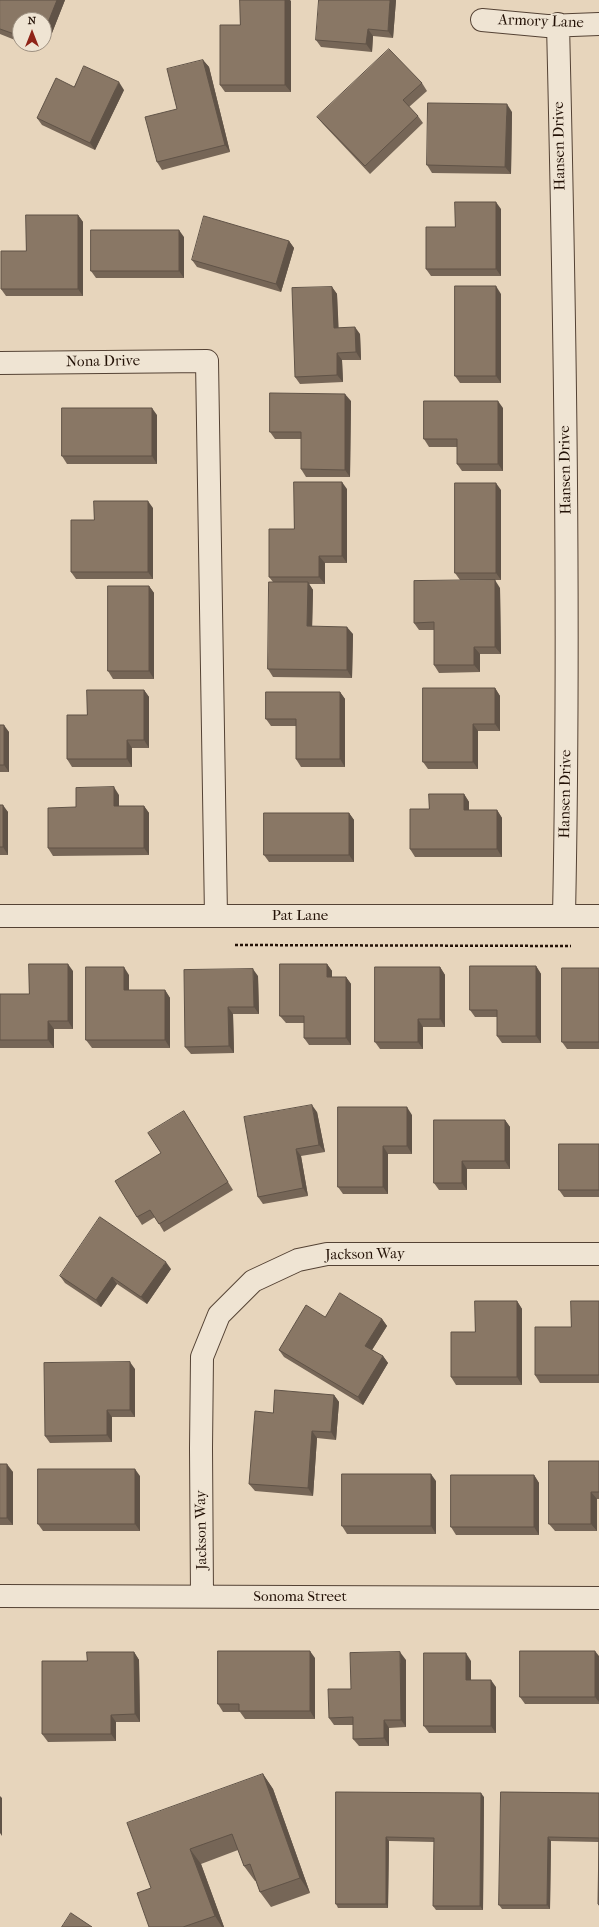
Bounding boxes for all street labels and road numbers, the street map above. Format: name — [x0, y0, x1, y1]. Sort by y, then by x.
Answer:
street label: Armory Lane — [498, 12, 584, 32]
street label: Hansen Drive — [550, 101, 570, 191]
street label: Nona Drive — [66, 352, 140, 372]
street label: Hansen Drive — [556, 425, 576, 515]
street label: Hansen Drive — [556, 749, 576, 839]
street label: Pat Lane — [272, 907, 328, 925]
street label: Jackson Way — [325, 1245, 405, 1265]
street label: Jackson Way — [192, 1490, 212, 1570]
street label: Sonoma Street — [253, 1588, 347, 1606]

